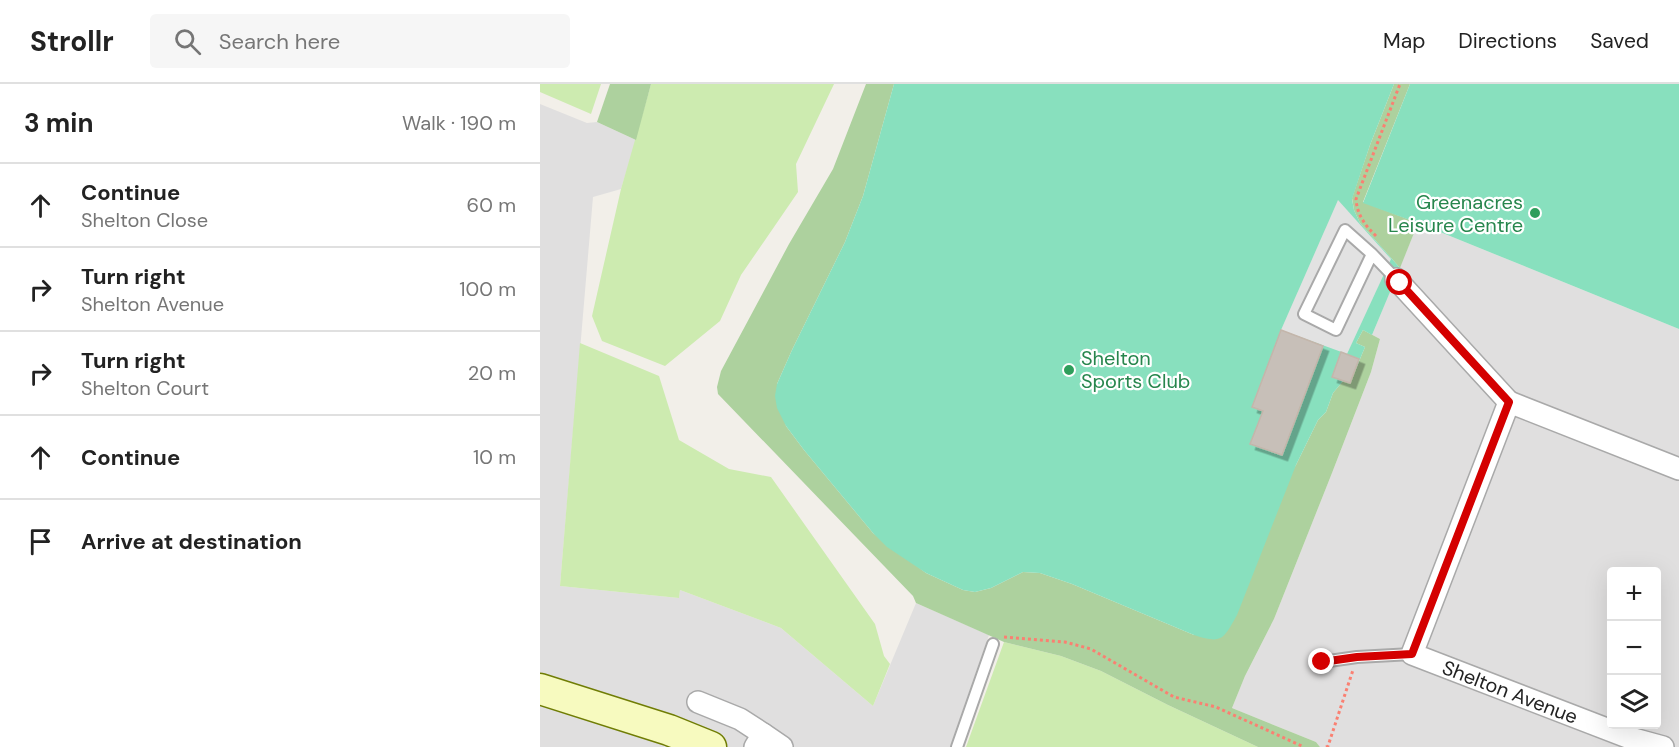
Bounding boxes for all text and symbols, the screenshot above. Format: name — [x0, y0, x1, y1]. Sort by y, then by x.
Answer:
search box — [150, 14, 570, 68]
text: Strollr — [30, 23, 114, 60]
icon: search — [171, 25, 204, 58]
text: Search here — [219, 27, 340, 56]
text: Map — [1383, 27, 1425, 55]
text: Directions — [1458, 27, 1557, 55]
text: Saved — [1590, 27, 1649, 55]
text: 3 min — [24, 106, 93, 140]
text: Walk · 190 m — [402, 110, 516, 136]
text: Continue — [81, 178, 180, 207]
icon: ahead — [24, 189, 57, 222]
place label: Greenacres Leisure Centre — [1388, 189, 1523, 238]
text: 60 m — [467, 192, 516, 218]
marker: Greenacres Leisure Centre — [1528, 206, 1542, 220]
text: Shelton Close — [81, 207, 208, 233]
text: Turn right — [81, 262, 186, 291]
route start — [1386, 269, 1412, 295]
icon: right — [24, 273, 57, 306]
text: 100 m — [459, 276, 516, 302]
text: Shelton Avenue — [81, 291, 224, 317]
place label: Shelton Sports Club — [1081, 345, 1190, 394]
text: Turn right — [81, 346, 186, 375]
icon: right — [24, 357, 57, 390]
text: 20 m — [468, 360, 516, 386]
marker: Shelton Sports Club — [1062, 363, 1076, 377]
text: Shelton Court — [81, 375, 209, 401]
icon: ahead — [24, 441, 57, 474]
text: Continue — [81, 443, 180, 472]
text: 10 m — [473, 444, 516, 470]
icon: arrive — [24, 525, 57, 558]
text: Arrive at destination — [81, 527, 302, 556]
map controls — [1607, 567, 1661, 729]
button: + — [1607, 567, 1661, 621]
button: − — [1607, 621, 1661, 675]
route end — [1308, 648, 1334, 674]
street label: Shelton Avenue — [1439, 654, 1581, 730]
button: layers — [1607, 675, 1661, 729]

